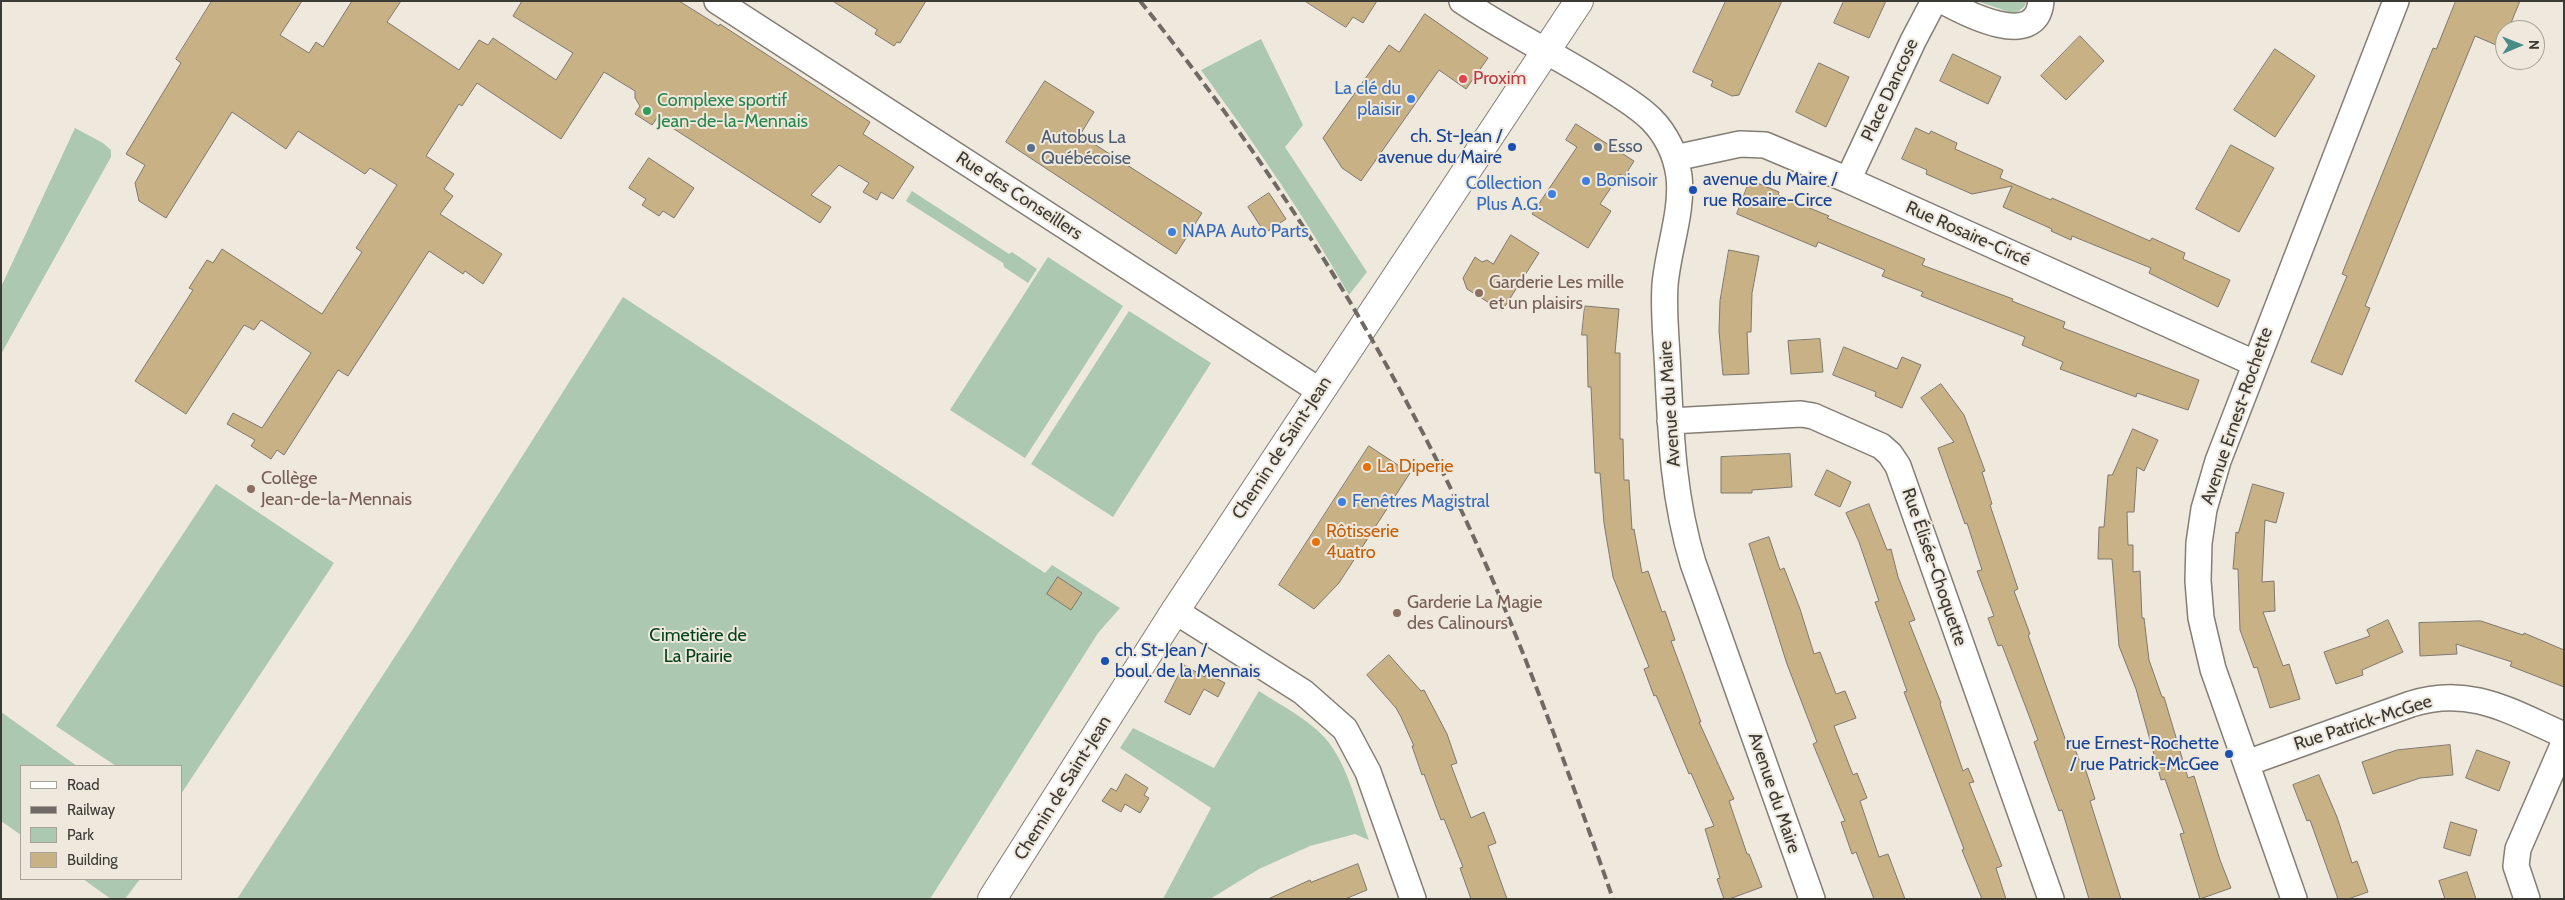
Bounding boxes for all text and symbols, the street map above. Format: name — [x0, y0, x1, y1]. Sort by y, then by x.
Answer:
north arrow — [2495, 20, 2545, 70]
street label: Place Dancose — [1857, 35, 1923, 145]
text: N — [2525, 40, 2543, 50]
place label: Proxim — [1473, 68, 1526, 90]
marker: Proxim — [1457, 73, 1469, 85]
place label: La clé du plaisir — [1334, 78, 1401, 120]
place label: Complexe sportif Jean-de-la-Mennais — [657, 90, 808, 132]
marker: La clé du plaisir — [1405, 93, 1417, 105]
marker: Complexe sportif Jean-de-la-Mennais — [641, 105, 653, 117]
place label: ch. St-Jean / avenue du Maire — [1378, 126, 1502, 168]
place label: Autobus La Québécoise — [1041, 127, 1131, 170]
place label: Esso — [1608, 136, 1643, 158]
marker: ch. St-Jean / avenue du Maire — [1506, 141, 1518, 153]
marker: Esso — [1592, 141, 1604, 153]
marker: Autobus La Québécoise — [1025, 142, 1037, 154]
street label: Rue des Conseillers — [952, 147, 1086, 245]
place label: avenue du Maire / rue Rosaire-Circe — [1703, 169, 1837, 212]
place label: Bonisoir — [1596, 170, 1657, 192]
place label: Collection Plus A.G. — [1466, 173, 1542, 215]
marker: Bonisoir — [1580, 175, 1592, 187]
marker: avenue du Maire / rue Rosaire-Circe — [1687, 184, 1699, 196]
marker: Collection Plus A.G. — [1546, 188, 1558, 200]
street label: Rue Rosaire-Circé — [1902, 197, 2034, 271]
place label: NAPA Auto Parts — [1182, 221, 1309, 243]
marker: NAPA Auto Parts — [1166, 226, 1178, 238]
place label: Garderie Les mille et un plaisirs — [1489, 272, 1624, 314]
marker: Garderie Les mille et un plaisirs — [1473, 287, 1485, 299]
street label: Avenue Ernest-Rochette — [2197, 325, 2277, 507]
street label: Avenue du Maire — [1655, 340, 1685, 468]
street label: Chemin de Saint-Jean — [1228, 373, 1336, 523]
place label: La Diperie — [1377, 456, 1453, 478]
marker: La Diperie — [1361, 461, 1373, 473]
place label: Collège Jean-de-la-Mennais — [261, 468, 412, 510]
marker: Collège Jean-de-la-Mennais — [245, 483, 257, 495]
street label: Rue Élisée-Choquette — [1897, 485, 1971, 649]
place label: Fenêtres Magistral — [1352, 491, 1490, 513]
marker: Fenêtres Magistral — [1336, 496, 1348, 508]
place label: Rôtisserie 4uatro — [1326, 521, 1399, 564]
marker: Rôtisserie 4uatro — [1310, 536, 1322, 548]
place label: Garderie La Magie des Calinours — [1407, 592, 1542, 634]
marker: Garderie La Magie des Calinours — [1391, 607, 1403, 619]
park label: Cimetière de La Prairie — [649, 625, 747, 668]
place label: ch. St-Jean / boul. de la Mennais — [1115, 640, 1260, 682]
marker: ch. St-Jean / boul. de la Mennais — [1099, 655, 1111, 667]
street label: Rue Patrick-McGee — [2291, 691, 2435, 755]
street label: Chemin de Saint-Jean — [1010, 712, 1116, 864]
street label: Avenue du Maire — [1743, 730, 1805, 856]
place label: rue Ernest-Rochette / rue Patrick-McGee — [2066, 733, 2219, 776]
marker: rue Ernest-Rochette / rue Patrick-McGee — [2223, 748, 2235, 760]
legend — [20, 765, 182, 880]
text: Road — [67, 776, 100, 794]
text: Railway — [67, 801, 115, 819]
text: Park — [67, 826, 94, 844]
text: Building — [67, 851, 118, 869]

